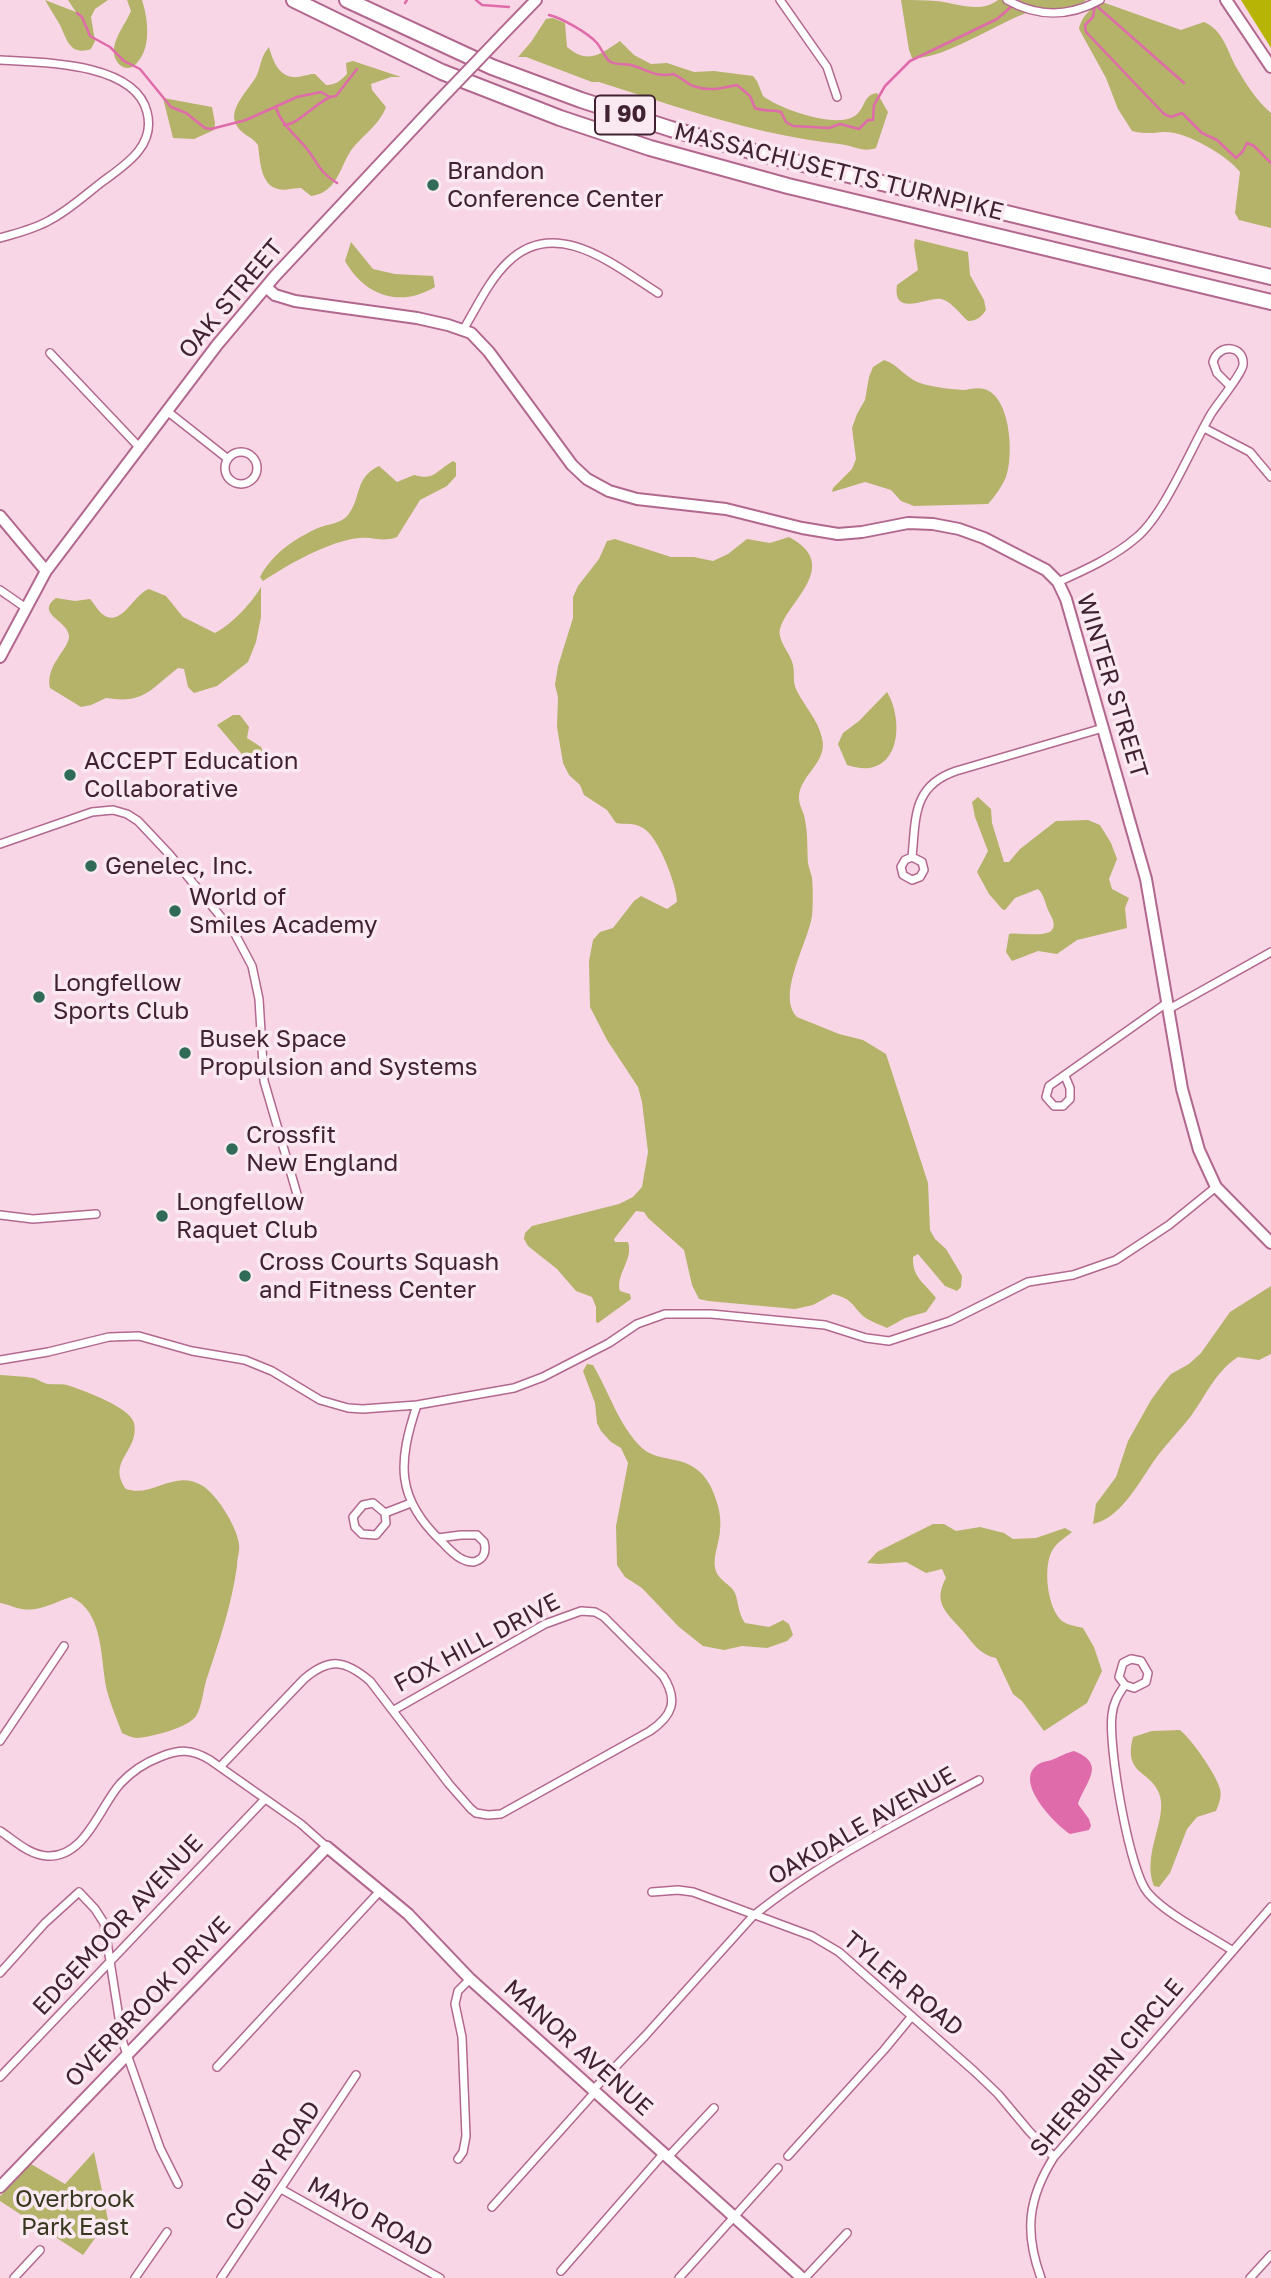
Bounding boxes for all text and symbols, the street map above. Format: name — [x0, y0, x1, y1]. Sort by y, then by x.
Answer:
road number: I 90 — [595, 96, 655, 134]
street label: MASSACHUSETTS TURNPIKE — [671, 117, 1007, 227]
place label: Brandon Conference Center — [447, 157, 663, 213]
marker: Brandon Conference Center — [425, 177, 441, 193]
street label: OAK STREET — [173, 234, 289, 364]
street label: WINTER STREET — [1070, 590, 1154, 782]
place label: ACCEPT Education Collaborative — [84, 747, 299, 803]
marker: ACCEPT Education Collaborative — [62, 767, 78, 783]
place label: Genelec, Inc. — [105, 852, 254, 880]
marker: Genelec, Inc. — [83, 858, 99, 874]
place label: World of Smiles Academy — [189, 883, 377, 939]
marker: World of Smiles Academy — [167, 903, 183, 919]
place label: Longfellow Sports Club — [53, 969, 189, 1025]
marker: Longfellow Sports Club — [31, 989, 47, 1005]
place label: Busek Space Propulsion and Systems — [199, 1025, 477, 1081]
marker: Busek Space Propulsion and Systems — [177, 1045, 193, 1061]
place label: Crossfit New England — [246, 1121, 398, 1177]
marker: Crossfit New England — [224, 1141, 240, 1157]
place label: Longfellow Raquet Club — [176, 1188, 318, 1244]
marker: Longfellow Raquet Club — [154, 1208, 170, 1224]
place label: Cross Courts Squash and Fitness Center — [259, 1248, 499, 1304]
marker: Cross Courts Squash and Fitness Center — [237, 1268, 253, 1284]
street label: FOX HILL DRIVE — [389, 1587, 565, 1699]
street label: OAKDALE AVENUE — [763, 1761, 961, 1891]
street label: EDGEMOOR AVENUE — [27, 1829, 209, 2021]
street label: OVERBROOK DRIVE — [59, 1911, 237, 2093]
street label: TYLER ROAD — [837, 1925, 969, 2043]
street label: SHERBURN CIRCLE — [1024, 1973, 1190, 2163]
street label: MANOR AVENUE — [498, 1974, 658, 2122]
street label: COLBY ROAD — [219, 2095, 327, 2237]
street label: MAYO ROAD — [302, 2171, 438, 2263]
park label: Overbrook Park East — [15, 2185, 135, 2241]

